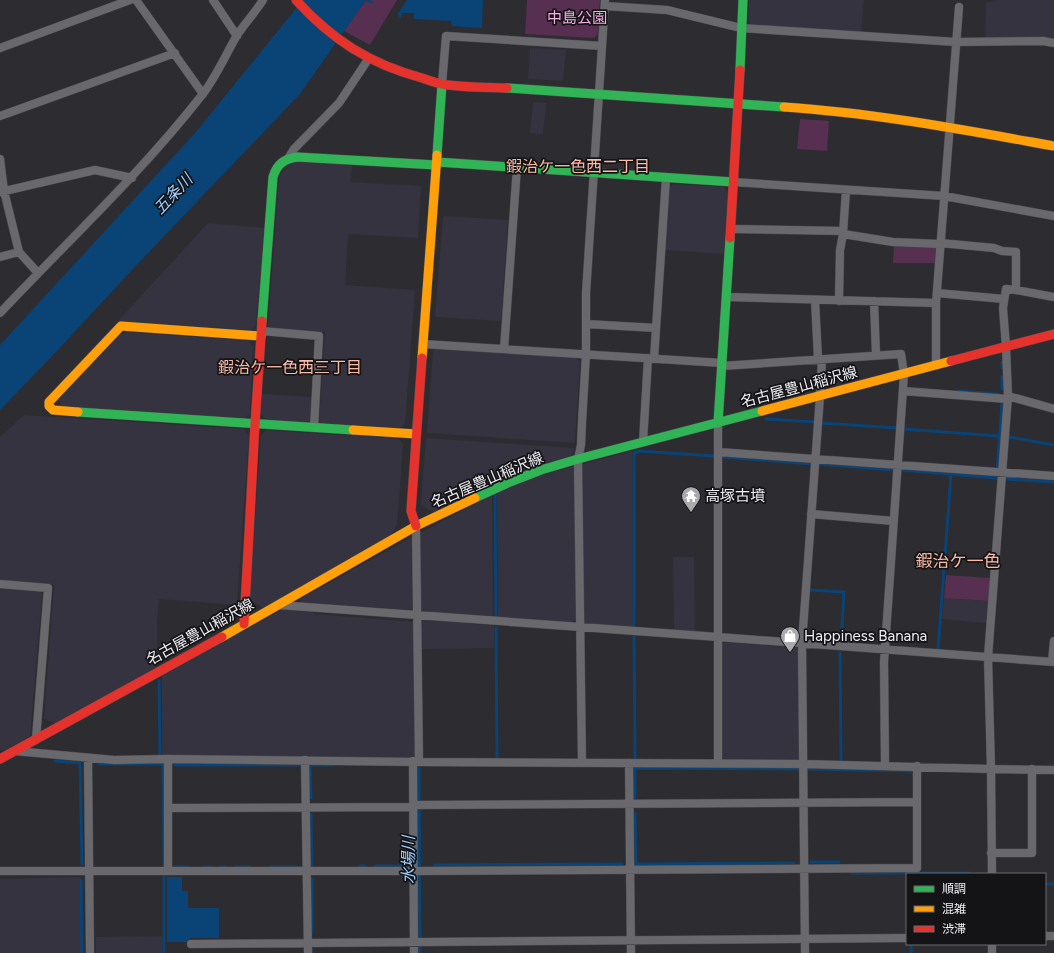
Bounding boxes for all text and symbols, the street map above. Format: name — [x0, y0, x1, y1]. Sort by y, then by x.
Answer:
park label: 中島公園 — [547, 9, 607, 27]
district label: 鍜治ケ一色西二丁目 — [506, 157, 650, 176]
water label: 五条川 — [150, 169, 198, 218]
district label: 鍜治ケ一色西三丁目 — [218, 358, 362, 377]
street label: 名古屋豊山稲沢線 — [739, 363, 859, 411]
street label: 名古屋豊山稲沢線 — [428, 448, 546, 512]
temple icon: 高塚古墳 — [680, 485, 702, 513]
place label: 高塚古墳 — [705, 487, 765, 505]
district label: 鍜治ケ一色 — [916, 551, 1001, 571]
street label: 名古屋豊山稲沢線 — [143, 595, 257, 669]
shop icon: Happiness Banana — [779, 625, 801, 653]
place label: Happiness Banana — [804, 627, 927, 645]
water label: 水場川 — [399, 834, 418, 884]
legend — [906, 873, 1046, 945]
text: 順調 — [942, 882, 966, 896]
text: 混雑 — [942, 902, 966, 916]
text: 渋滞 — [942, 922, 966, 936]

